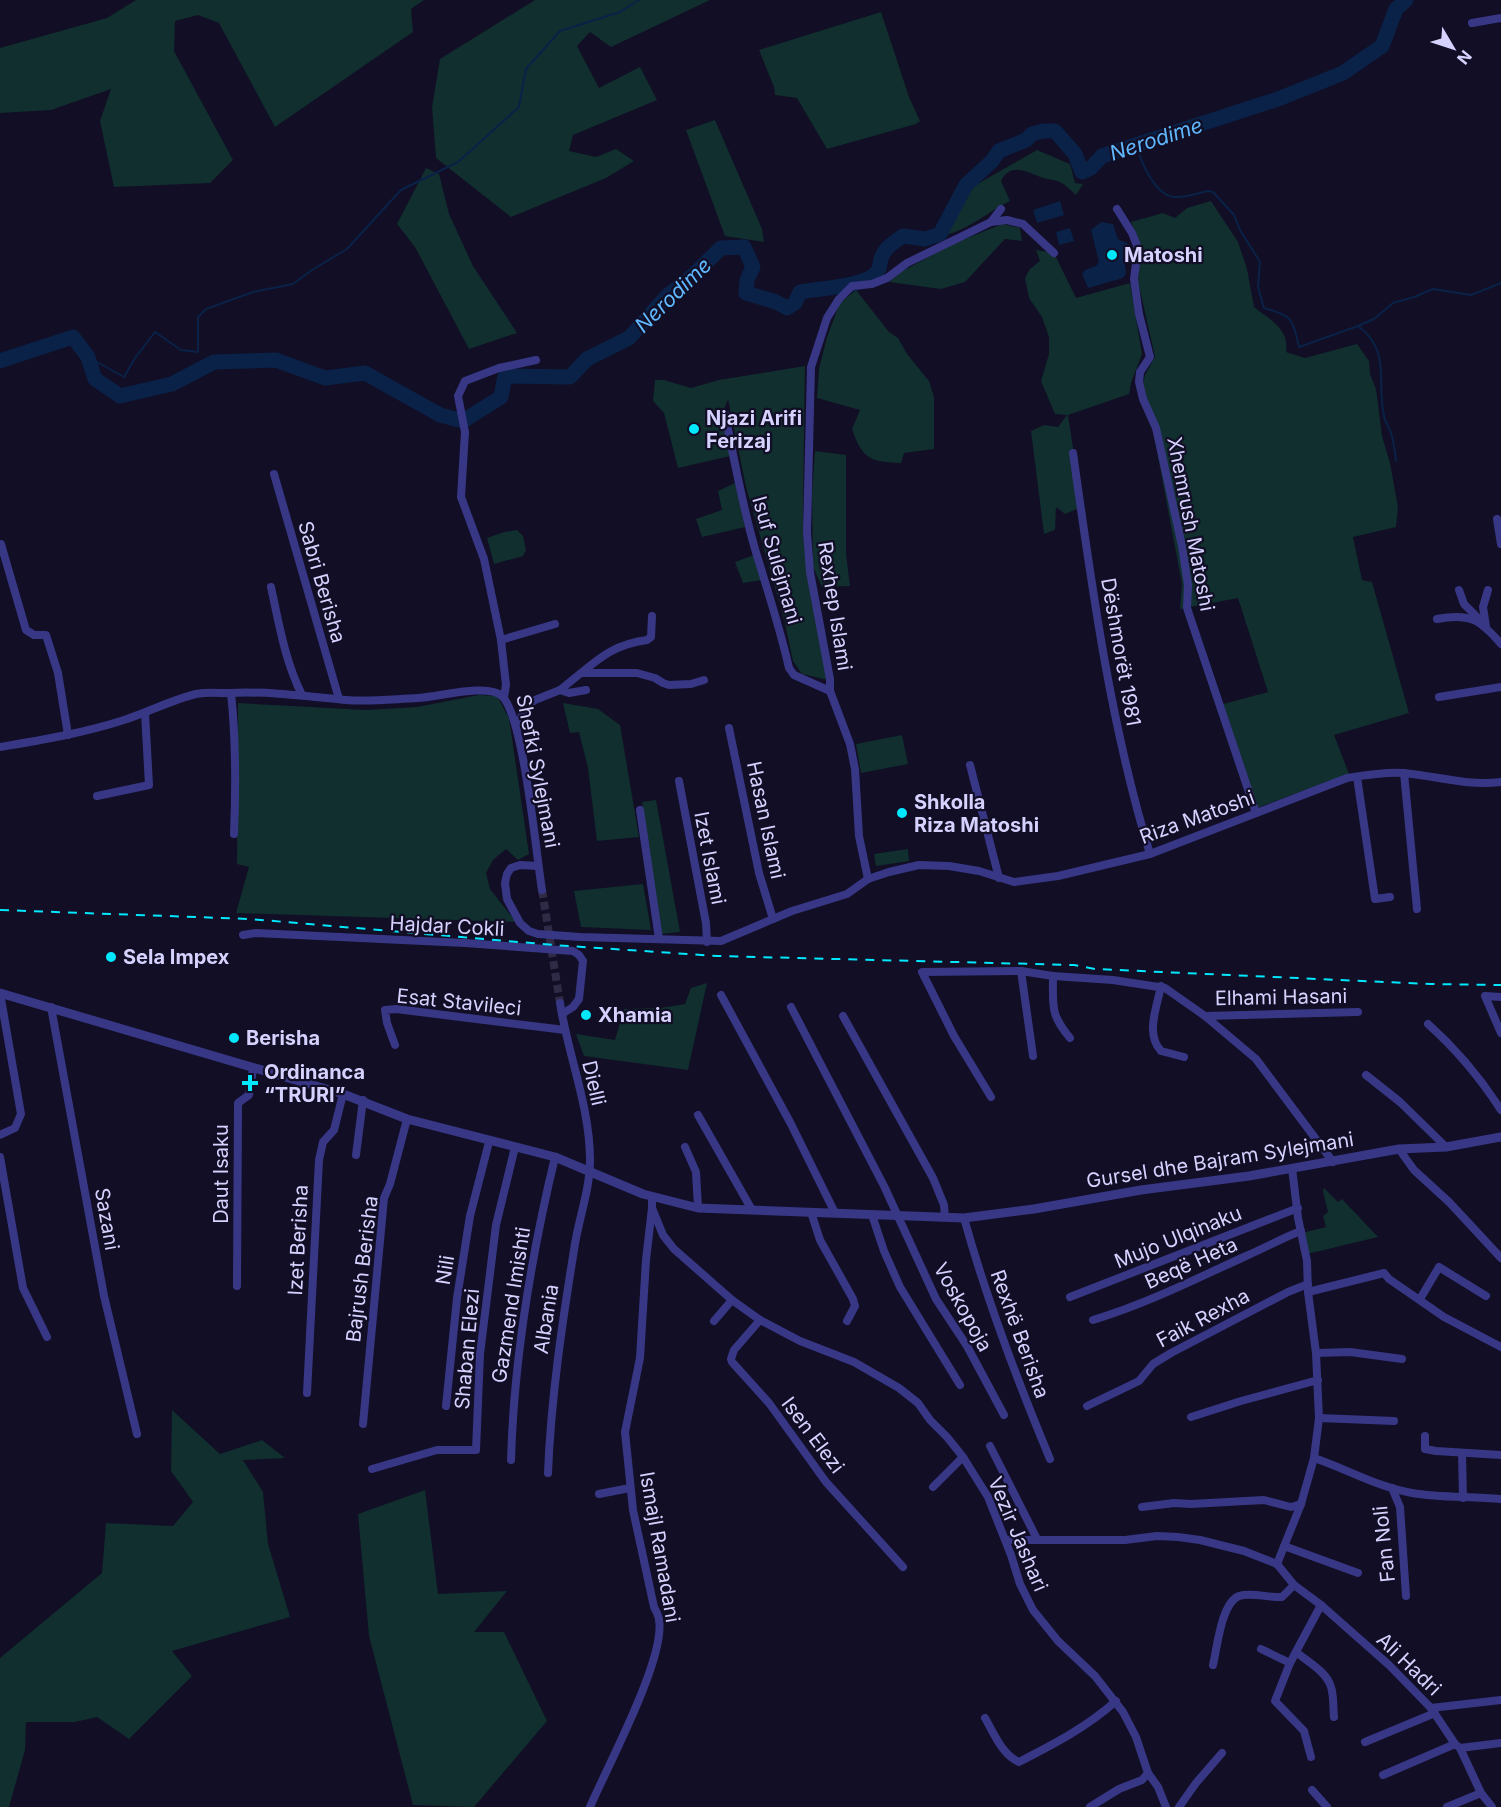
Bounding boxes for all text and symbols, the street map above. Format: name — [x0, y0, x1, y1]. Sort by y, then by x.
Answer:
north arrow — [1423, 18, 1483, 78]
text: N — [1453, 46, 1476, 68]
water label: Nerodime — [1106, 112, 1206, 166]
place label: Matoshi — [1124, 243, 1203, 267]
marker: Matoshi — [1105, 248, 1119, 262]
water label: Nerodime — [630, 252, 716, 338]
place label: Njazi Arifi Ferizaj — [706, 406, 802, 453]
marker: Njazi Arifi Ferizaj — [687, 422, 701, 436]
street label: Xhemrush Matoshi — [1162, 435, 1220, 613]
street label: Isuf Sulejmani — [747, 493, 807, 627]
street label: Sabri Berisha — [293, 518, 351, 646]
street label: Rexhep Islami — [813, 540, 857, 672]
street label: Dëshmorët 1981 — [1096, 576, 1146, 728]
street label: Shefki Sylejmani — [511, 692, 565, 850]
street label: Hasan Islami — [742, 759, 790, 881]
street label: Riza Matoshi — [1136, 785, 1258, 849]
place label: Shkolla Riza Matoshi — [914, 790, 1039, 837]
marker: Shkolla Riza Matoshi — [895, 806, 909, 820]
street label: Izet Islami — [689, 809, 731, 907]
street label: Hajdar Cokli — [389, 911, 505, 941]
place label: Sela Impex — [123, 945, 230, 969]
marker: Sela Impex — [104, 950, 118, 964]
street label: Esat Stavileci — [395, 984, 523, 1020]
street label: Elhami Hasani — [1215, 984, 1347, 1010]
place label: Xhamia — [598, 1003, 672, 1027]
marker: Xhamia — [579, 1008, 593, 1022]
place label: Berisha — [246, 1026, 320, 1050]
marker: Berisha — [227, 1031, 241, 1045]
street label: Dielli — [577, 1058, 611, 1108]
place label: Ordinanca “TRURI” — [264, 1060, 365, 1107]
marker: Ordinanca “TRURI” — [241, 1074, 259, 1092]
street label: Daut Isaku — [209, 1124, 233, 1224]
street label: Gursel dhe Bajram Sylejmani — [1085, 1127, 1355, 1193]
street label: Izet Berisha — [283, 1184, 313, 1296]
street label: Sazani — [90, 1186, 124, 1252]
street label: Bajrush Berisha — [341, 1194, 383, 1344]
street label: Mujo Ulqinaku — [1111, 1201, 1245, 1273]
street label: Gazmend Imishti — [487, 1225, 535, 1385]
street label: Beqë Heta — [1141, 1232, 1241, 1294]
street label: Nili — [431, 1254, 459, 1286]
street label: Voskopoja — [929, 1258, 997, 1356]
street label: Rexhë Berisha — [986, 1267, 1054, 1401]
street label: Albania — [529, 1282, 563, 1356]
street label: Faik Rexha — [1152, 1284, 1254, 1352]
street label: Shaban Elezi — [450, 1288, 484, 1410]
street label: Isen Elezi — [777, 1392, 849, 1478]
street label: Ismajl Ramadani — [635, 1470, 685, 1624]
street label: Vezir Jashari — [983, 1473, 1053, 1595]
street label: Fan Noli — [1368, 1505, 1400, 1583]
street label: Ali Hadri — [1372, 1628, 1446, 1700]

